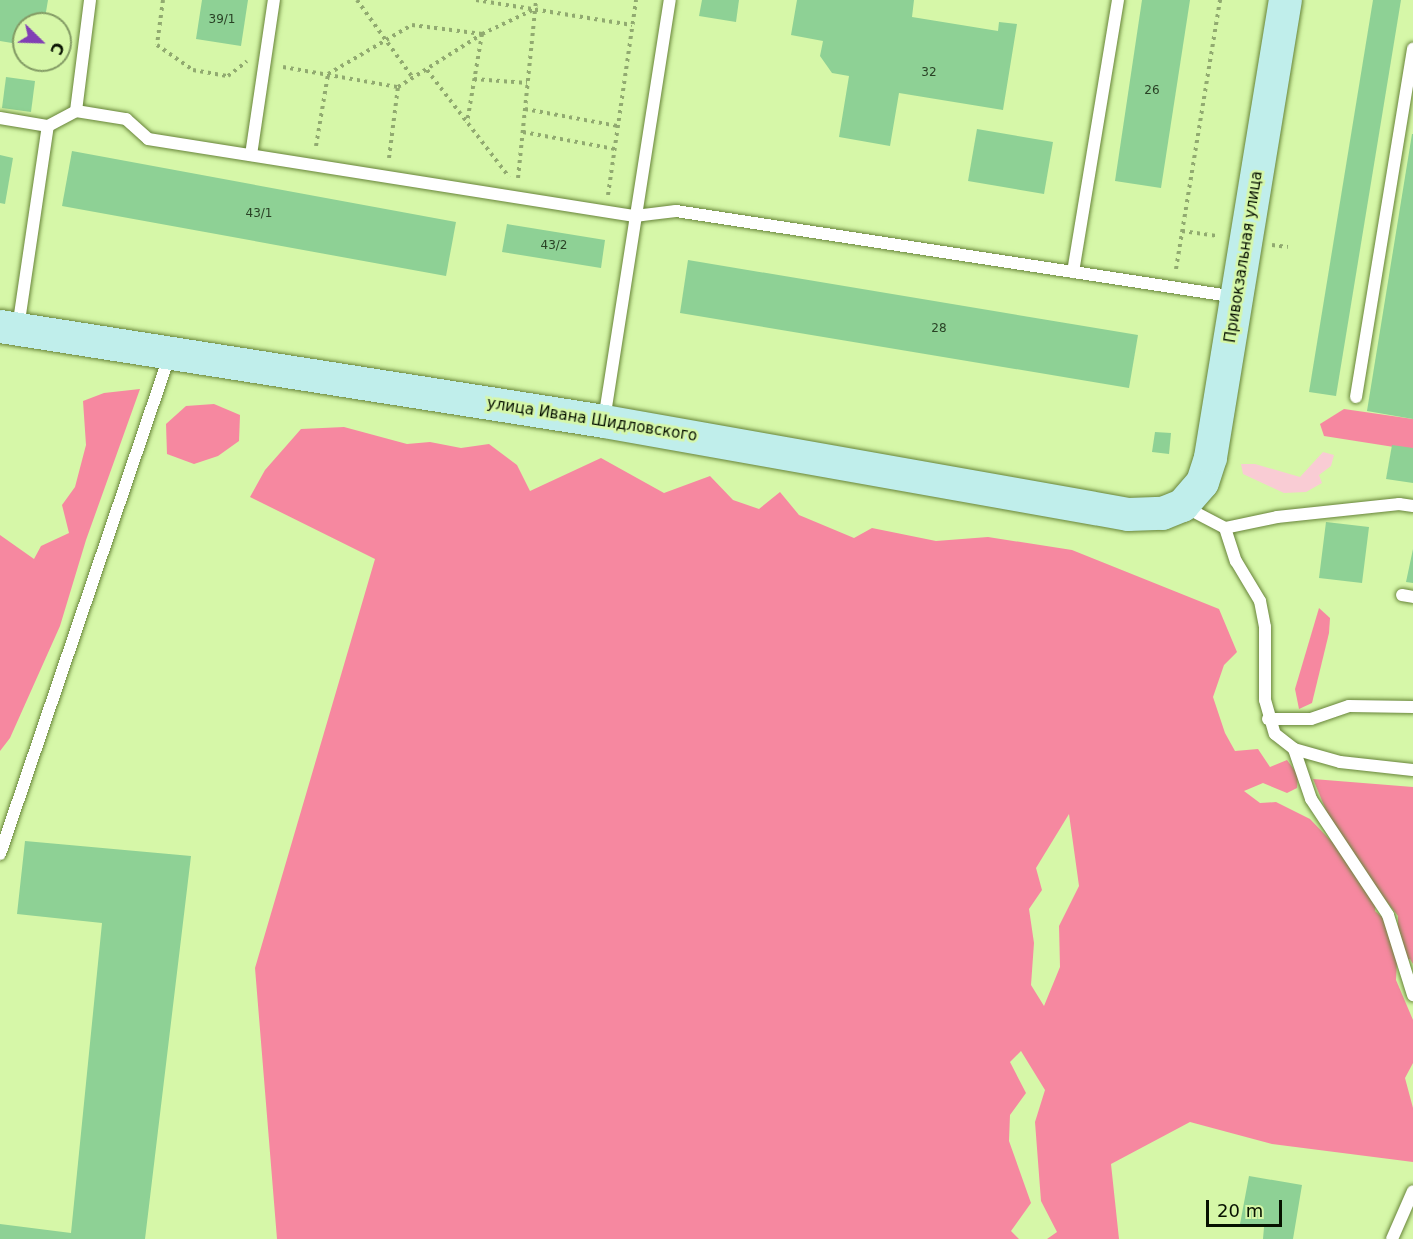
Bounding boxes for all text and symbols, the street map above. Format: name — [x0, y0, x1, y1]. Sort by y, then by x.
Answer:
north arrow — [12, 12, 72, 72]
house number: 39/1 — [209, 13, 235, 27]
text: С — [46, 39, 68, 58]
house number: 32 — [921, 66, 937, 80]
house number: 26 — [1144, 84, 1160, 98]
street label: Привокзальная улица — [1222, 170, 1266, 344]
house number: 43/1 — [246, 207, 272, 221]
house number: 43/2 — [541, 239, 567, 253]
house number: 28 — [931, 322, 947, 336]
street label: улица Ивана Шидловского — [486, 394, 698, 446]
scale bar — [1209, 1188, 1286, 1226]
text: 20 m — [1217, 1200, 1263, 1221]

